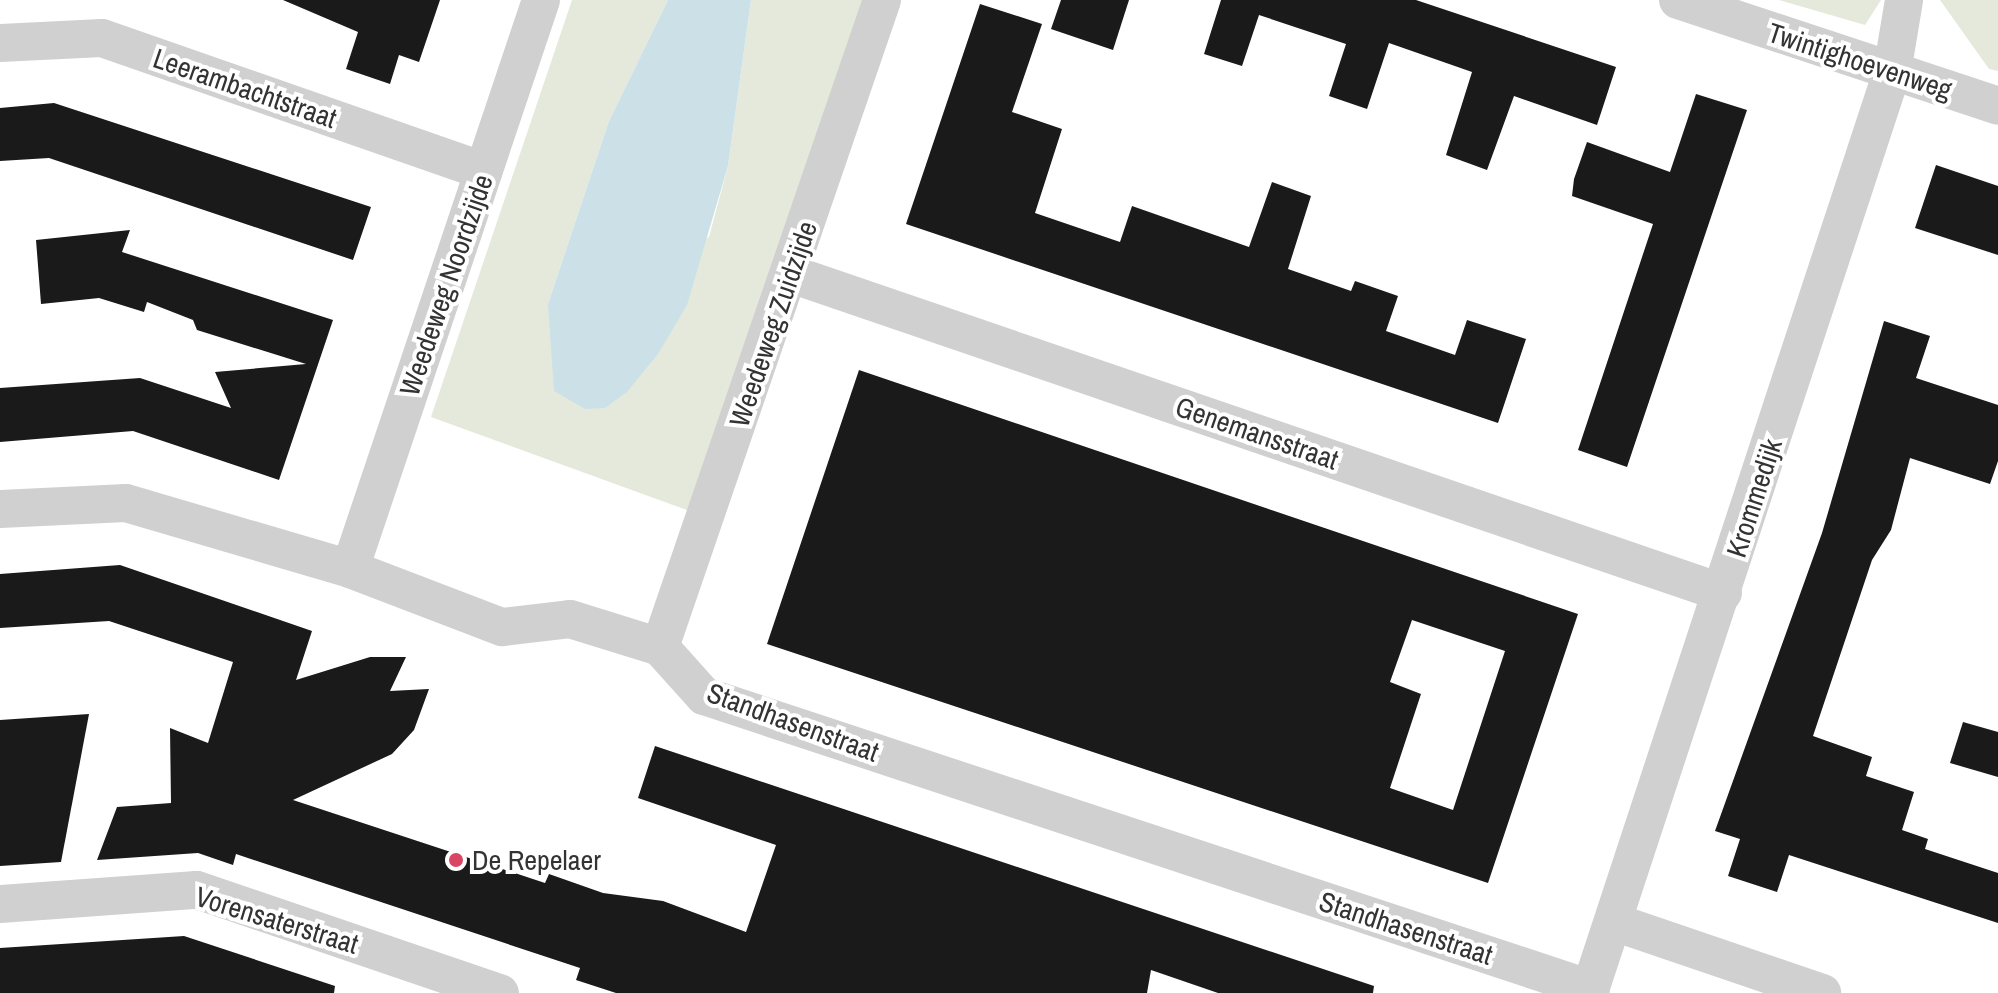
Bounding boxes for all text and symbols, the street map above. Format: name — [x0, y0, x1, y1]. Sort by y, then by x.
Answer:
street label: Twintighoevenweg — [1764, 15, 1956, 107]
street label: Leerambachtstraat — [149, 41, 341, 135]
street label: Weedeweg Noordzijde — [392, 170, 500, 400]
street label: Weedeweg Zuidzijde — [722, 217, 824, 431]
street label: Genemansstraat — [1171, 389, 1343, 477]
street label: Krommedijk — [1719, 435, 1789, 561]
street label: Standhasenstraat — [703, 675, 883, 769]
place label: De Repelaer — [472, 843, 601, 877]
marker: De Repelaer — [447, 851, 465, 869]
street label: Vorensaterstraat — [192, 879, 362, 961]
street label: Standhasenstraat — [1315, 884, 1497, 972]

